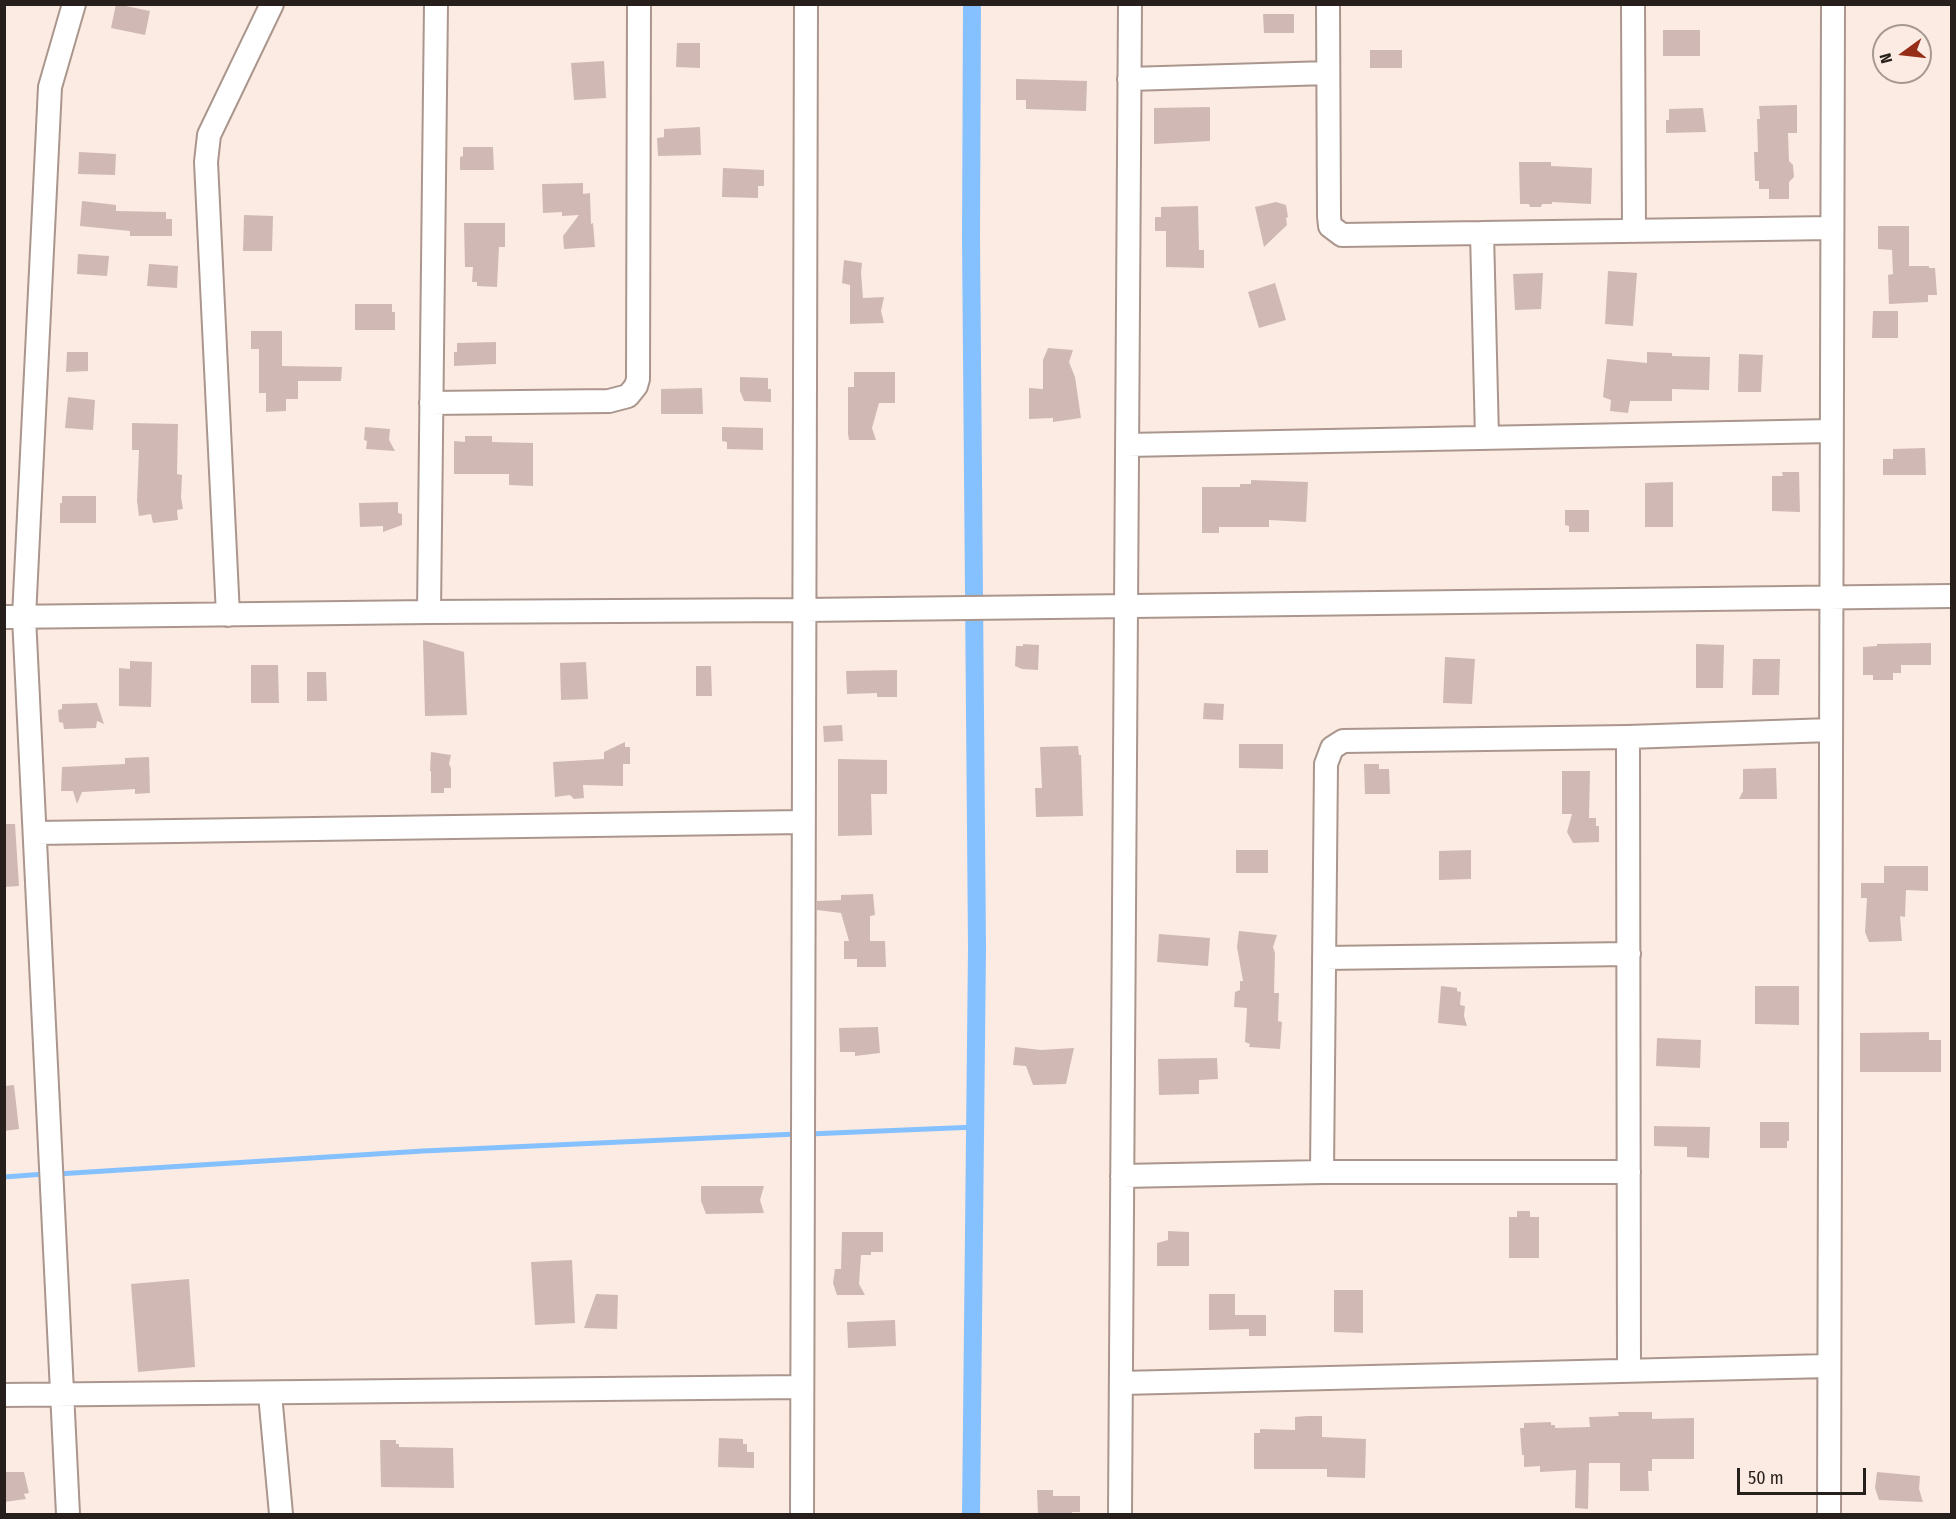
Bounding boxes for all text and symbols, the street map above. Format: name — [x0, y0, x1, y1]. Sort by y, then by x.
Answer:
north arrow — [1872, 24, 1932, 84]
text: N — [1876, 51, 1896, 65]
scale bar — [1740, 1456, 1869, 1494]
text: 50 m — [1748, 1467, 1784, 1489]

